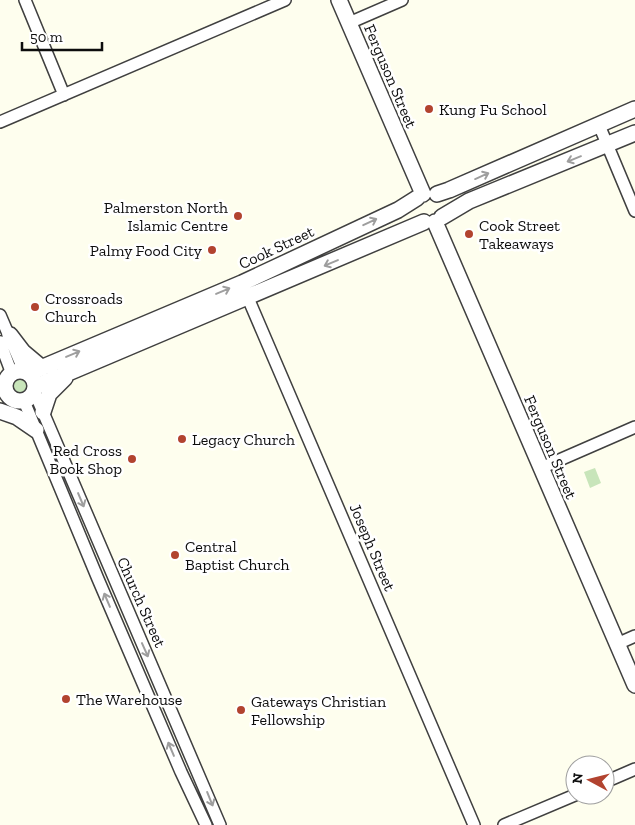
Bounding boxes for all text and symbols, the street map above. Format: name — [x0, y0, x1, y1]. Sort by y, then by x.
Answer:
scale bar — [22, 20, 102, 52]
street label: Ferguson Street — [360, 21, 421, 131]
text: 50 m — [30, 28, 63, 46]
place label: Kung Fu School — [439, 100, 547, 119]
marker: Kung Fu School — [423, 103, 435, 115]
one-way arrow — [567, 154, 582, 164]
one-way arrow — [474, 170, 489, 180]
place label: Palmerston North Islamic Centre — [104, 198, 228, 235]
marker: Palmerston North Islamic Centre — [232, 210, 244, 222]
place label: Cook Street Takeaways — [479, 216, 560, 253]
one-way arrow — [363, 217, 378, 227]
street label: Cook Street — [236, 222, 317, 273]
marker: Cook Street Takeaways — [463, 228, 475, 240]
place label: Palmy Food City — [90, 241, 203, 260]
marker: Palmy Food City — [206, 244, 218, 256]
one-way arrow — [324, 258, 339, 268]
one-way arrow — [215, 285, 230, 295]
place label: Crossroads Church — [45, 289, 123, 326]
marker: Crossroads Church — [29, 301, 41, 313]
one-way arrow — [65, 349, 80, 359]
street label: Ferguson Street — [520, 392, 581, 502]
place label: Legacy Church — [192, 430, 295, 449]
marker: Legacy Church — [176, 433, 188, 445]
place label: Red Cross Book Shop — [49, 441, 122, 478]
marker: Red Cross Book Shop — [126, 453, 138, 465]
one-way arrow — [77, 492, 87, 507]
street label: Joseph Street — [346, 501, 399, 594]
place label: Central Baptist Church — [185, 537, 290, 574]
marker: Central Baptist Church — [169, 549, 181, 561]
street label: Church Street — [113, 554, 170, 650]
one-way arrow — [102, 593, 111, 608]
one-way arrow — [141, 642, 151, 657]
place label: The Warehouse — [76, 690, 182, 709]
place label: Gateways Christian Fellowship — [251, 692, 387, 729]
marker: The Warehouse — [60, 693, 72, 705]
marker: Gateways Christian Fellowship — [235, 704, 247, 716]
one-way arrow — [166, 742, 176, 757]
north arrow — [565, 755, 615, 805]
text: N — [569, 772, 587, 785]
one-way arrow — [205, 791, 215, 806]

